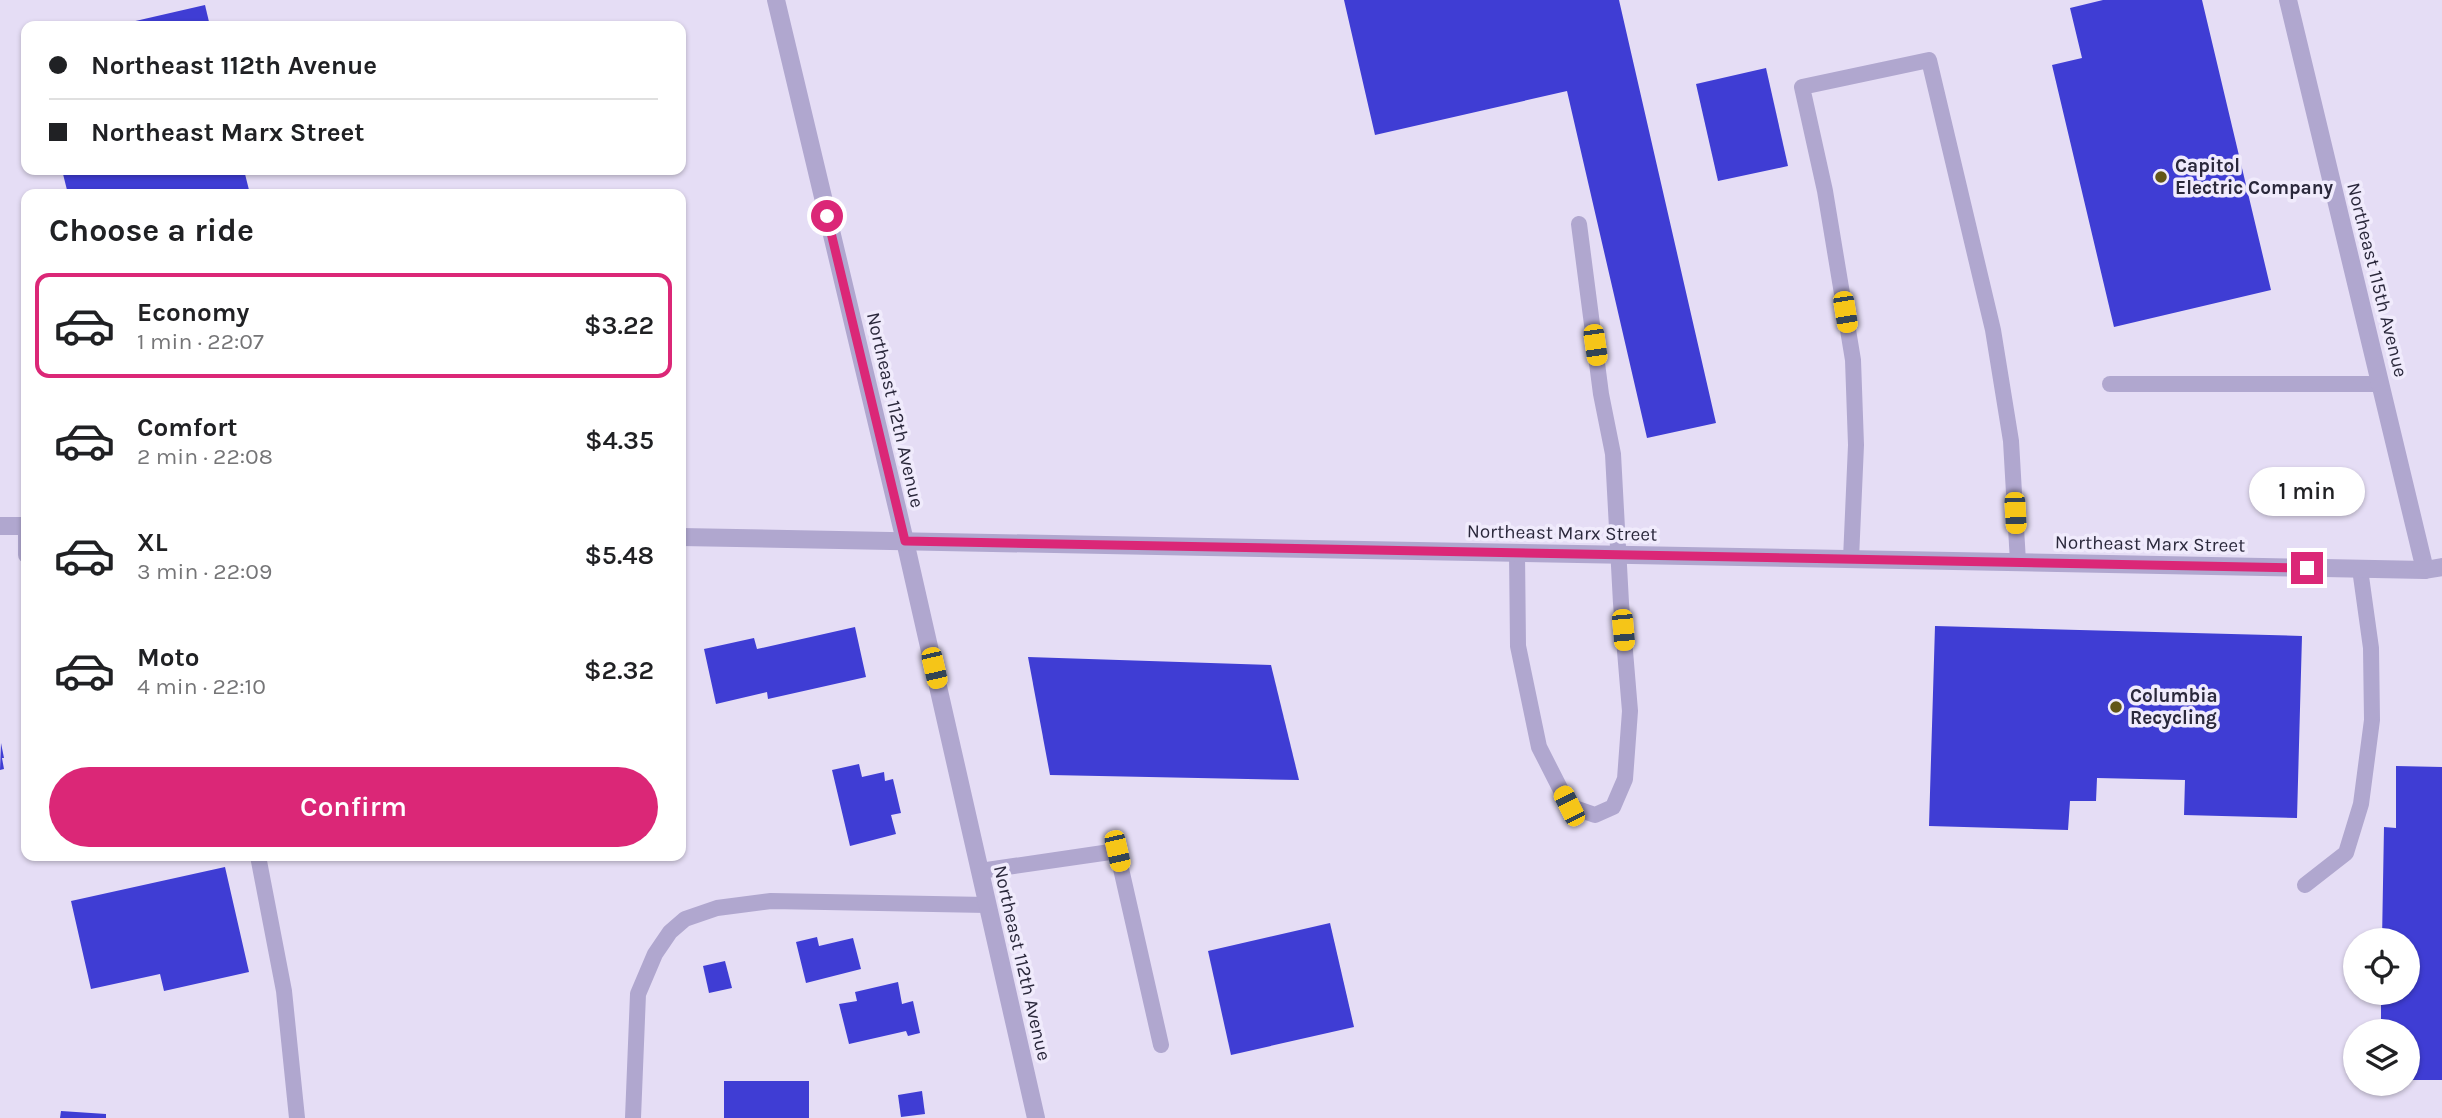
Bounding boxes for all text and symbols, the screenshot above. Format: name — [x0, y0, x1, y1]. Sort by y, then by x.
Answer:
text: Northeast 112th Avenue — [91, 50, 377, 81]
text: Northeast Marx Street — [91, 117, 365, 148]
place label: Capitol Electric Company — [2175, 155, 2333, 199]
marker: Capitol Electric Company — [2153, 169, 2169, 185]
street label: Northeast 115th Avenue — [2342, 180, 2412, 380]
route start — [811, 200, 843, 232]
text: Choose a ride — [49, 212, 254, 249]
car — [1832, 290, 1859, 334]
icon: car — [53, 294, 116, 357]
text: Economy — [137, 297, 249, 328]
text: $3.22 — [584, 310, 654, 341]
street label: Northeast 112th Avenue — [862, 310, 928, 510]
car — [1582, 323, 1609, 367]
text: 1 min · 22:07 — [137, 328, 264, 355]
icon: car — [53, 409, 116, 472]
text: Comfort — [137, 412, 238, 443]
text: $4.35 — [585, 425, 654, 456]
text: 2 min · 22:08 — [137, 443, 273, 470]
callout: 1 min — [2249, 466, 2365, 516]
text: 1 min — [2278, 478, 2336, 505]
car — [2004, 491, 2027, 535]
street label: Northeast Marx Street — [1467, 520, 1657, 546]
icon: car — [53, 524, 116, 587]
text: XL — [137, 527, 168, 558]
street label: Northeast Marx Street — [2055, 531, 2245, 557]
text: $5.48 — [584, 540, 654, 571]
route end — [2291, 552, 2323, 584]
text: 3 min · 22:09 — [137, 558, 272, 585]
car — [1611, 608, 1636, 652]
icon: car — [53, 639, 116, 702]
text: Moto — [137, 642, 199, 673]
car — [920, 645, 949, 691]
text: $2.32 — [584, 655, 654, 686]
text: 4 min · 22:10 — [137, 673, 266, 700]
place label: Columbia Recycling — [2130, 685, 2218, 729]
marker: Columbia Recycling — [2108, 699, 2124, 715]
button: Confirm — [49, 767, 658, 847]
car — [1551, 783, 1588, 829]
car — [1103, 828, 1132, 874]
street label: Northeast 112th Avenue — [989, 863, 1055, 1063]
map controls — [2343, 928, 2420, 1096]
button: locate — [2343, 928, 2420, 1005]
button: layers — [2343, 1019, 2420, 1096]

